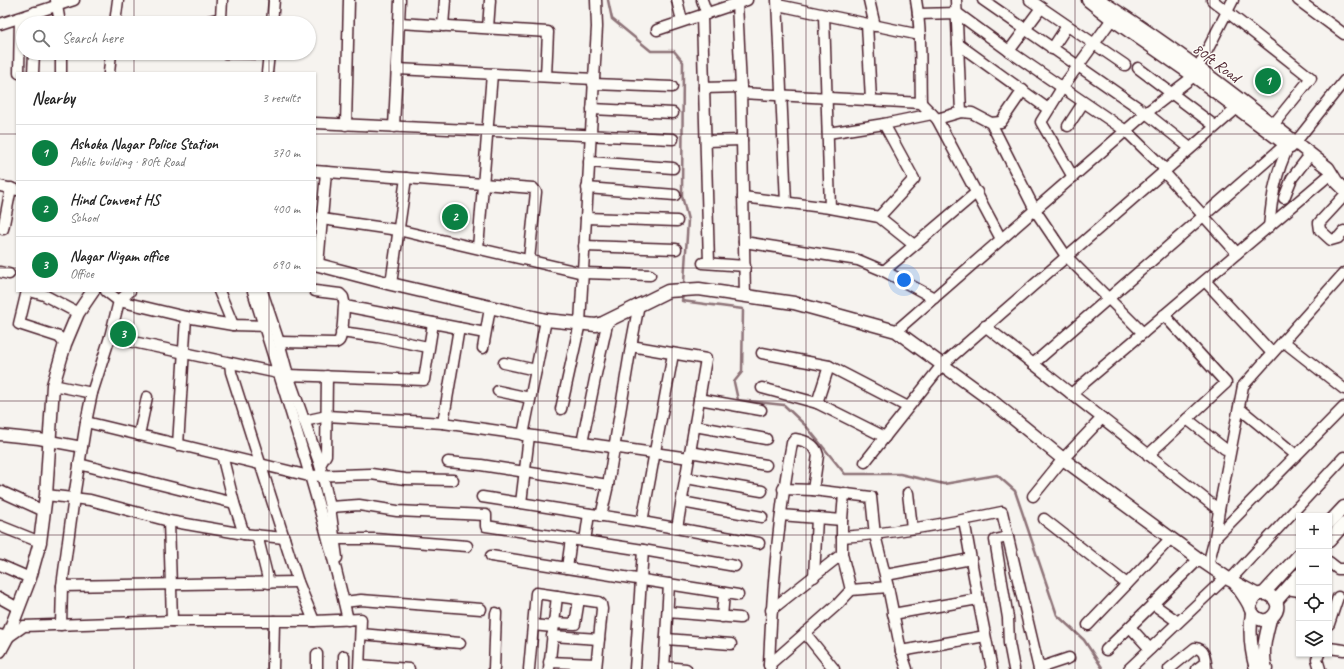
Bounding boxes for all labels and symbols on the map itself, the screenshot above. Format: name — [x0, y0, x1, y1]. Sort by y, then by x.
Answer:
street label: 80ft Road — [1189, 38, 1246, 89]
pin: 1 — [1255, 66, 1281, 96]
pin: 2 — [442, 202, 468, 232]
your location — [894, 270, 914, 290]
pin: 3 — [110, 319, 136, 349]

